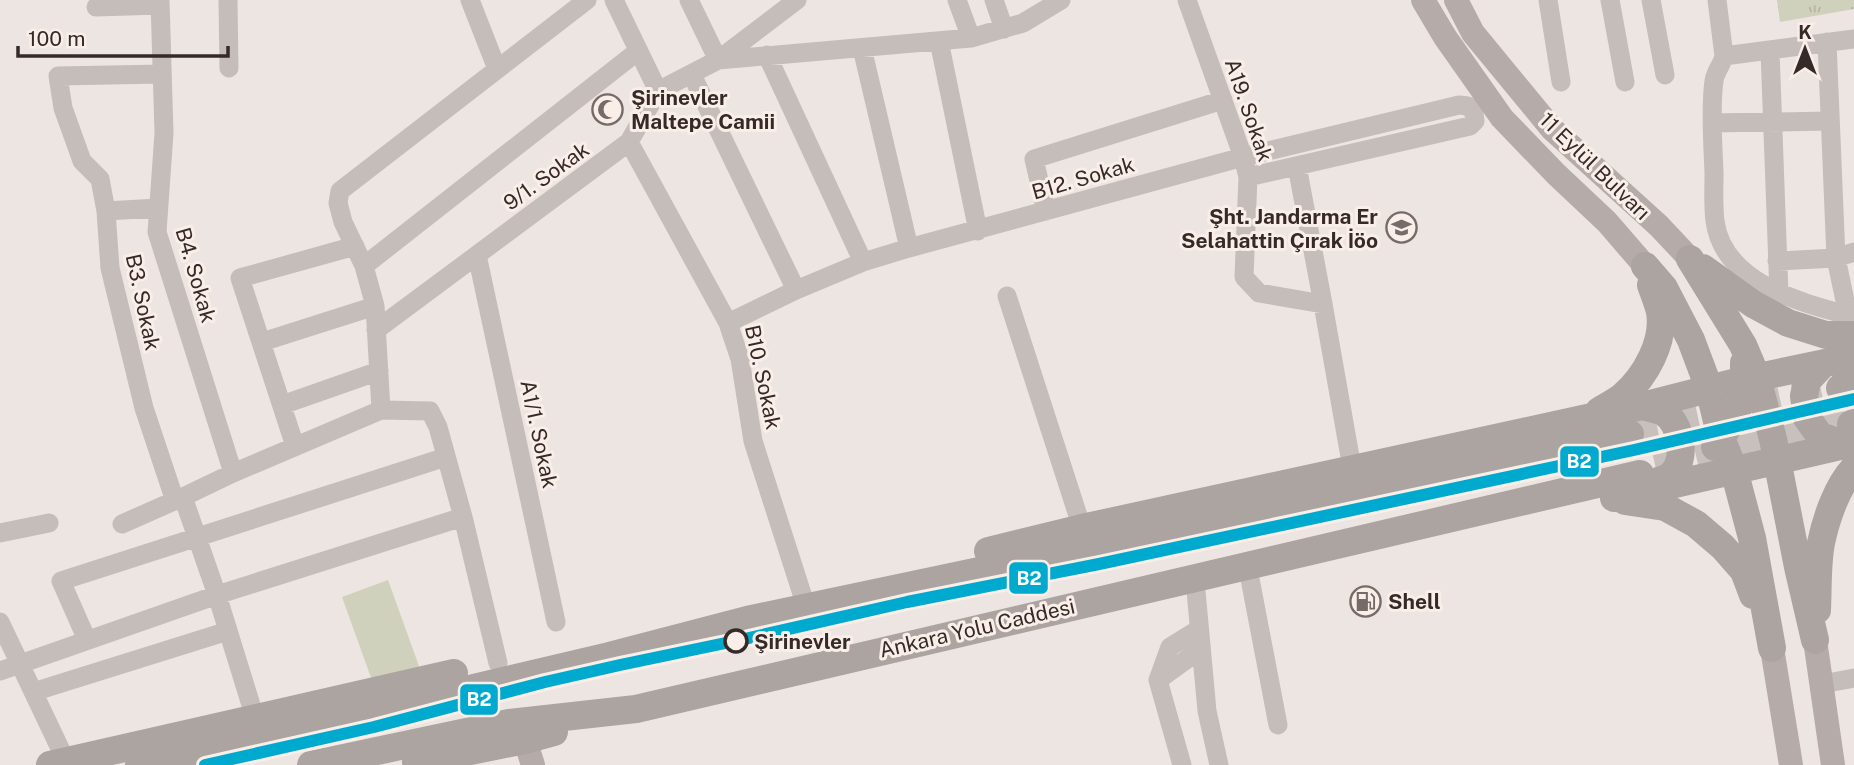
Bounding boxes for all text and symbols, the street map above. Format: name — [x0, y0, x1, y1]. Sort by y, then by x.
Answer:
scale bar — [18, 14, 228, 58]
north arrow — [1770, 14, 1840, 84]
text: K — [1798, 21, 1812, 43]
text: 100 m — [28, 26, 85, 51]
street label: A19. Sokak — [1220, 55, 1278, 165]
place label: Şirinevler Maltepe Camii — [631, 85, 775, 134]
mosque icon: Şirinevler Maltepe Camii — [591, 92, 625, 126]
street label: 11 Eylül Bulvarı — [1535, 107, 1655, 225]
street label: 9/1. Sokak — [498, 137, 594, 215]
street label: B12. Sokak — [1029, 151, 1137, 205]
place label: Şht. Jandarma Er Selahattin Çırak İöo — [1181, 204, 1378, 253]
school or university icon: Şht. Jandarma Er Selahattin Çırak İöo — [1384, 211, 1418, 245]
street label: B4. Sokak — [171, 225, 222, 326]
street label: B3. Sokak — [121, 252, 165, 353]
street label: B10. Sokak — [740, 323, 786, 432]
street label: A1/1. Sokak — [515, 378, 563, 491]
line badge: B2 — [1559, 445, 1600, 478]
text: B2 — [1566, 450, 1592, 472]
line badge: B2 — [1008, 561, 1049, 595]
text: B2 — [1016, 567, 1042, 589]
fuel station icon: Shell — [1348, 584, 1382, 618]
place label: Shell — [1388, 589, 1441, 614]
street label: Ankara Yolu Caddesi — [877, 593, 1077, 663]
marker: Şirinevler — [724, 629, 748, 653]
place label: Şirinevler — [754, 629, 851, 654]
line badge: B2 — [459, 683, 499, 716]
text: B2 — [466, 688, 492, 710]

